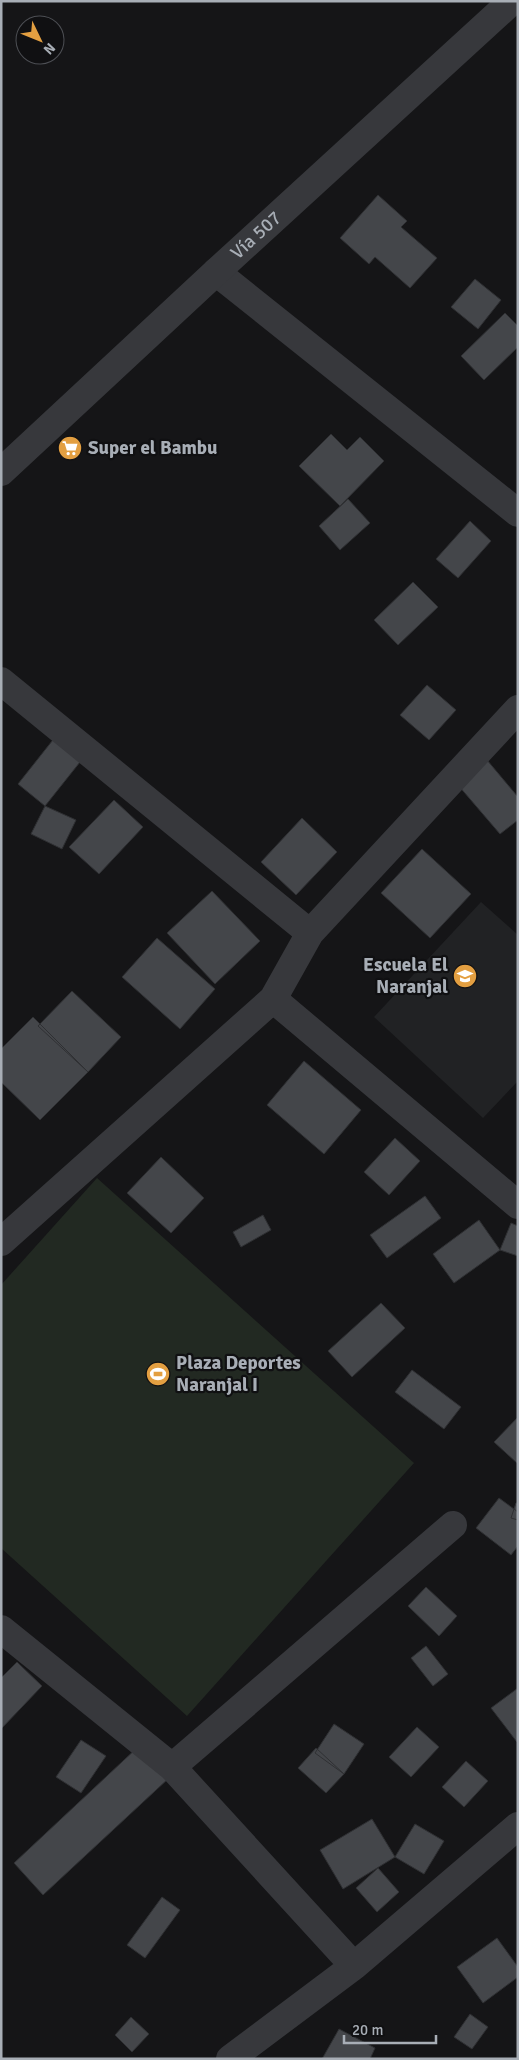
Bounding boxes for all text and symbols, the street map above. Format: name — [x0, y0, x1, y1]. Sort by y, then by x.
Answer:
north arrow — [15, 15, 65, 65]
text: N — [40, 39, 59, 58]
street label: Vía 507 — [226, 206, 287, 265]
supermarket icon: Super el Bambu — [57, 435, 83, 461]
place label: Super el Bambu — [88, 436, 217, 460]
place label: Escuela El Naranjal — [363, 953, 448, 999]
school or university icon: Escuela El Naranjal — [452, 963, 478, 989]
place label: Plaza Deportes Naranjal I — [176, 1351, 301, 1397]
sports icon: Plaza Deportes Naranjal I — [145, 1361, 171, 1387]
scale bar — [344, 2012, 436, 2044]
text: 20 m — [352, 2021, 383, 2039]

